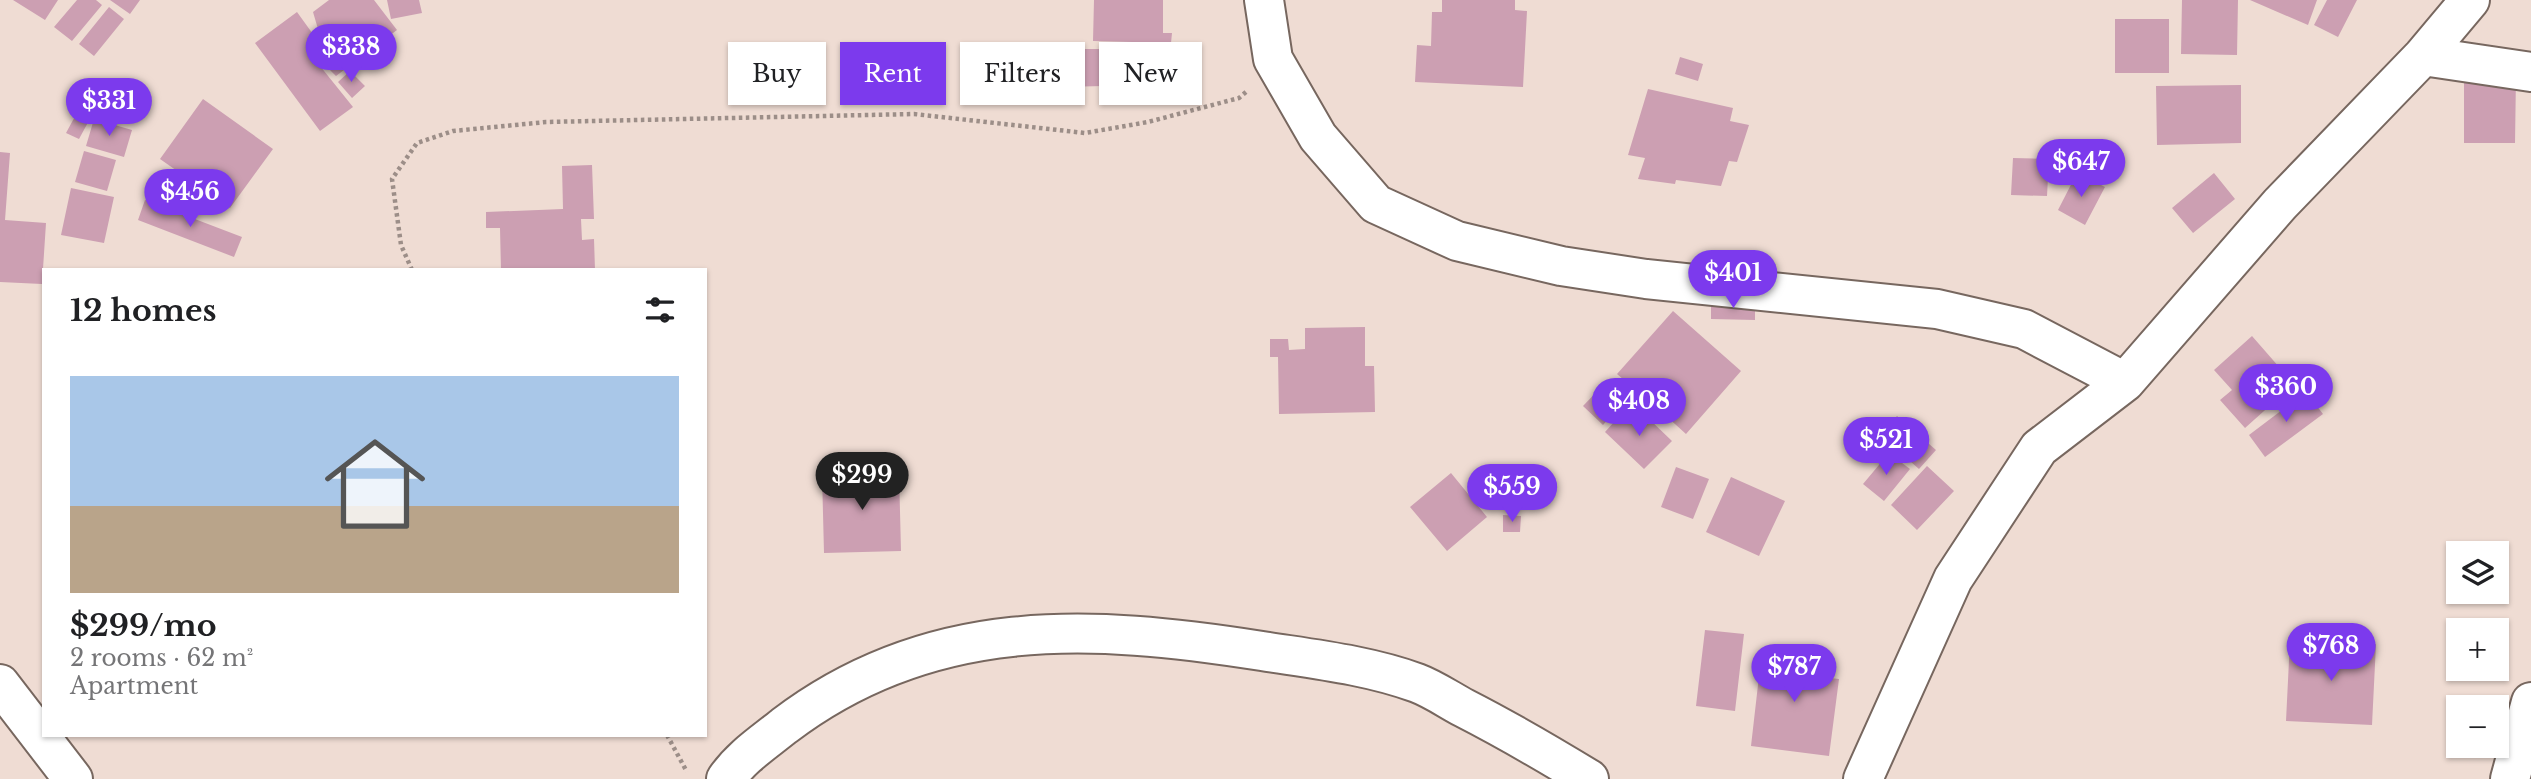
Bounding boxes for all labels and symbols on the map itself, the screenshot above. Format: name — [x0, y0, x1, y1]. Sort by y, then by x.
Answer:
pin: $338 — [310, 24, 392, 84]
pin: $331 — [68, 78, 150, 138]
pin: $647 — [2040, 140, 2122, 199]
pin: $456 — [149, 170, 231, 229]
pin: $401 — [1692, 250, 1774, 310]
pin: $360 — [2245, 364, 2327, 424]
pin: $408 — [1598, 378, 1680, 438]
pin: $521 — [1845, 418, 1927, 477]
pin: $299 — [821, 452, 903, 512]
pin: $559 — [1471, 464, 1553, 524]
pin: $768 — [2290, 624, 2372, 683]
pin: $787 — [1753, 644, 1835, 704]

